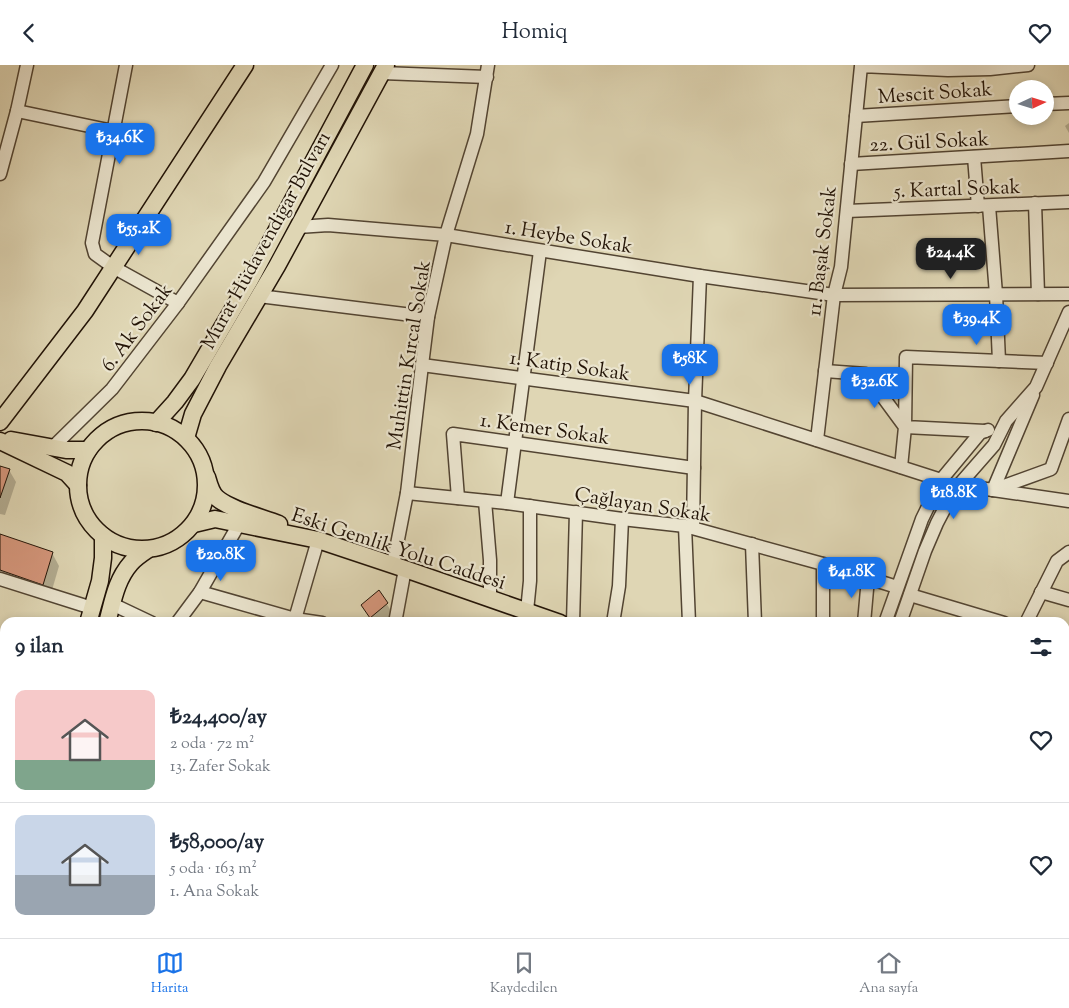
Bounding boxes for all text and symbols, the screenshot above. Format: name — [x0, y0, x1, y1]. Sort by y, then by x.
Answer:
text: Homiq — [501, 17, 568, 49]
icon: back — [15, 19, 43, 47]
icon: heart — [1026, 19, 1054, 47]
street label: Mescit Sokak — [877, 76, 994, 113]
north arrow — [1009, 80, 1054, 125]
map controls — [1009, 80, 1054, 125]
pin: ₺34.6K — [79, 123, 161, 165]
street label: 22. Gül Sokak — [869, 126, 990, 161]
text: ₺34.6K — [97, 127, 143, 150]
street label: Murat Hüdavendigar Bulvarı — [195, 127, 339, 355]
street label: 5. Kartal Sokak — [892, 174, 1021, 207]
street label: 11. Başak Sokak — [801, 185, 846, 318]
pin: ₺55.2K — [98, 213, 180, 256]
street label: 1. Heybe Sokak — [503, 214, 635, 263]
text: ₺55.2K — [117, 218, 161, 241]
pin: ₺24.4K — [910, 237, 992, 280]
text: ₺24.4K — [927, 242, 975, 265]
street label: Muhittin Kırcal Sokak — [381, 258, 440, 452]
street label: 6. Ak Sokak — [95, 278, 181, 379]
pin: ₺39.4K — [936, 303, 1018, 346]
text: ₺39.4K — [954, 308, 1000, 331]
pin: ₺58K — [660, 343, 720, 386]
street label: 1. Katip Sokak — [508, 345, 632, 390]
text: ₺58K — [673, 348, 707, 371]
pin: ₺32.6K — [834, 367, 916, 409]
text: ₺32.6K — [852, 371, 898, 394]
street label: 1. Kemer Sokak — [478, 407, 611, 454]
pin: ₺18.8K — [913, 477, 995, 520]
street label: Çağlayan Sokak — [572, 481, 713, 532]
text: ₺18.8K — [931, 482, 977, 505]
street label: Eski Gemlik Yolu Caddesi — [287, 502, 509, 599]
pin: ₺20.8K — [180, 539, 262, 582]
text: ₺20.8K — [197, 544, 245, 567]
pin: ₺41.8K — [811, 557, 893, 599]
text: ₺41.8K — [829, 561, 875, 584]
text: 9 ilan — [15, 632, 64, 662]
icon: filters — [1027, 633, 1055, 661]
text: ₺24,400/ay — [170, 703, 267, 733]
icon: home — [55, 710, 115, 770]
icon: heart — [1027, 726, 1055, 754]
text: 2 oda · 72 m² — [170, 733, 254, 756]
text: 13. Zafer Sokak — [170, 756, 271, 779]
text: ₺58,000/ay — [170, 828, 264, 858]
icon: home — [55, 835, 115, 895]
icon: heart — [1027, 851, 1055, 879]
text: 5 oda · 163 m² — [170, 858, 257, 881]
text: 1. Ana Sokak — [170, 881, 259, 904]
tab: Harita — [151, 949, 188, 999]
tab: Kaydedilen — [490, 949, 558, 999]
tab: Ana sayfa — [859, 949, 918, 999]

